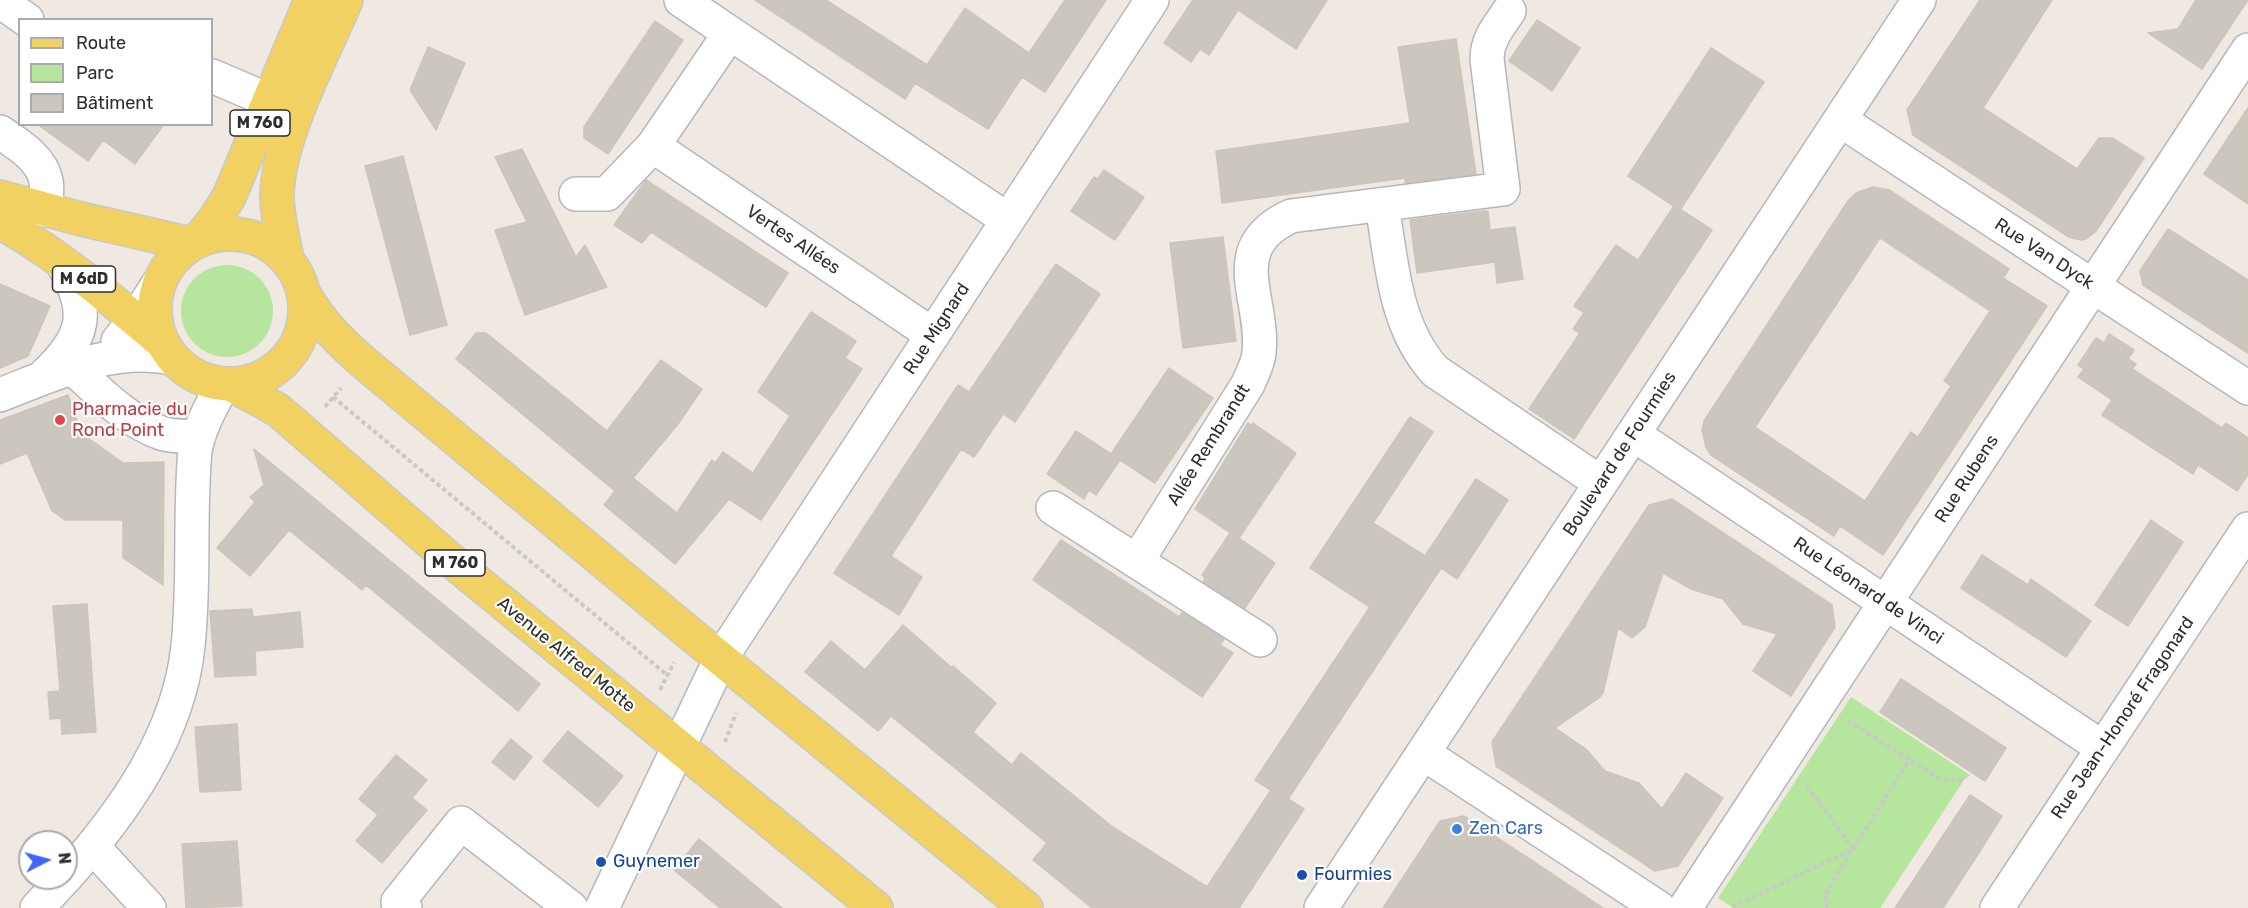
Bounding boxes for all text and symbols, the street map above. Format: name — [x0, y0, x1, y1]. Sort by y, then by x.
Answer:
legend — [18, 18, 213, 126]
text: Route — [76, 32, 126, 54]
text: Parc — [76, 62, 114, 84]
text: Bâtiment — [76, 92, 153, 114]
road number: M 760 — [230, 110, 290, 136]
street label: Vertes Allées — [742, 201, 844, 279]
street label: Rue Van Dyck — [1990, 214, 2098, 294]
road number: M 6dD — [52, 266, 116, 292]
street label: Rue Mignard — [899, 279, 975, 379]
street label: Boulevard de Fourmies — [1559, 368, 1681, 540]
street label: Allée Rembrandt — [1163, 380, 1255, 510]
place label: Pharmacie du Rond Point — [72, 399, 188, 442]
marker: Pharmacie du Rond Point — [53, 413, 67, 427]
street label: Rue Rubens — [1931, 431, 2003, 527]
street label: Rue Léonard de Vinci — [1789, 533, 1947, 649]
road number: M 760 — [425, 550, 485, 576]
street label: Avenue Alfred Motte — [493, 593, 639, 717]
street label: Rue Jean-Honoré Fragonard — [2047, 613, 2199, 823]
place label: Zen Cars — [1469, 818, 1543, 840]
marker: Zen Cars — [1450, 822, 1464, 836]
north arrow — [18, 830, 78, 890]
place label: Guynemer — [613, 851, 700, 873]
text: N — [54, 852, 74, 865]
marker: Guynemer — [594, 855, 608, 869]
place label: Fourmies — [1314, 864, 1392, 886]
marker: Fourmies — [1295, 868, 1309, 882]

